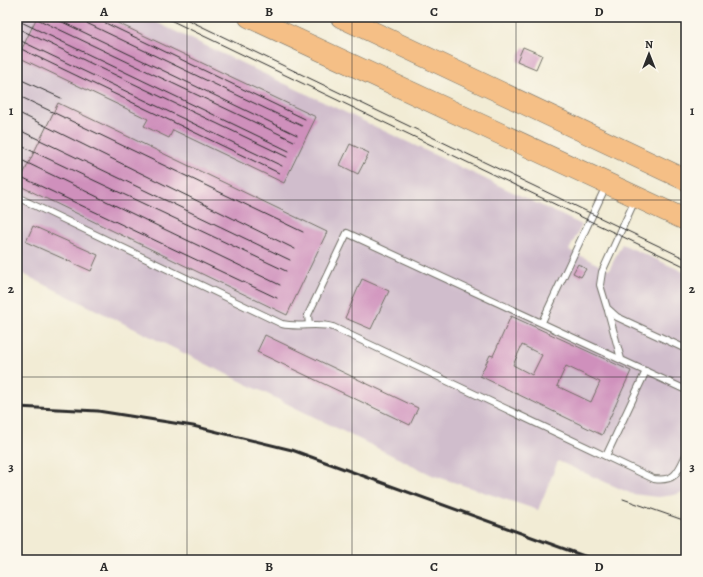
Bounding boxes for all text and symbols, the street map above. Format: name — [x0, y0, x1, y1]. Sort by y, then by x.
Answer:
text: A — [99, 3, 109, 20]
text: B — [265, 3, 273, 20]
text: C — [430, 3, 438, 20]
text: D — [594, 3, 604, 20]
north arrow — [629, 34, 669, 74]
text: N — [645, 37, 653, 52]
text: 1 — [9, 102, 14, 119]
text: 1 — [690, 102, 695, 119]
text: 2 — [8, 280, 15, 297]
text: 2 — [689, 280, 696, 297]
text: 3 — [8, 458, 14, 475]
text: 3 — [689, 458, 695, 475]
text: A — [99, 558, 109, 575]
text: B — [265, 558, 273, 575]
text: C — [430, 558, 438, 575]
text: D — [594, 558, 604, 575]

